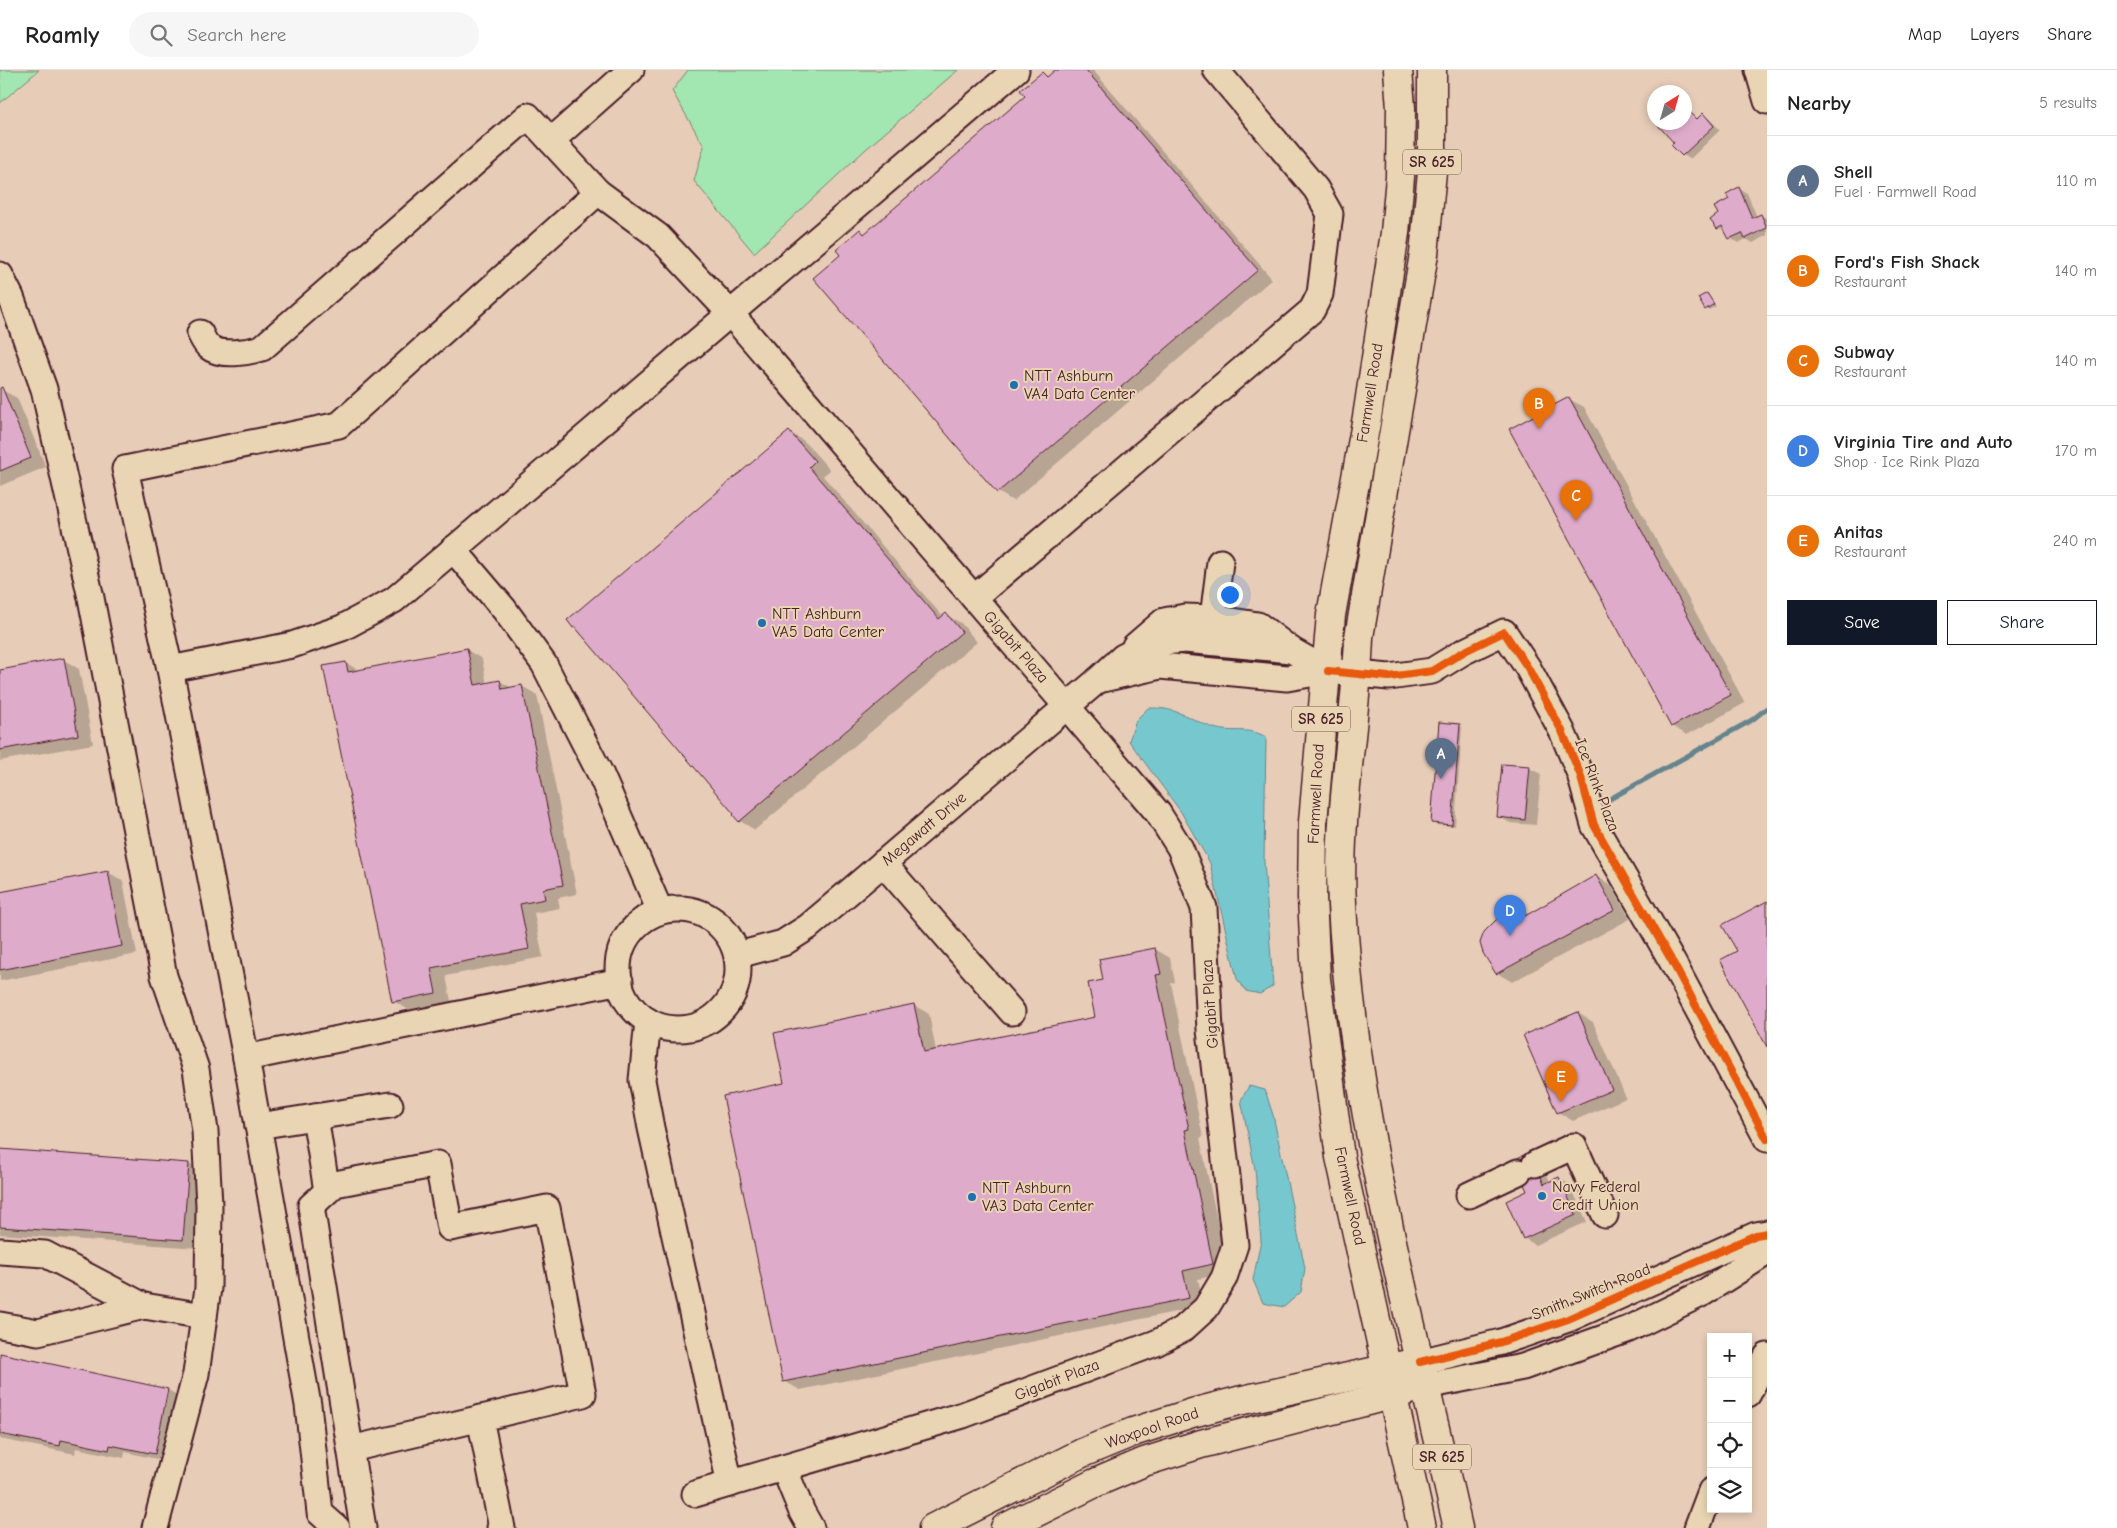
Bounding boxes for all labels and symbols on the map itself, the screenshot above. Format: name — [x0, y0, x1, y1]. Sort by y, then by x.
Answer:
north arrow — [1647, 85, 1692, 130]
road number: SR 625 — [1403, 150, 1461, 174]
street label: Farmwell Road — [1353, 342, 1387, 444]
place label: NTT Ashburn VA4 Data Center — [1024, 367, 1136, 403]
marker: NTT Ashburn VA4 Data Center — [1008, 379, 1020, 391]
pin: B — [1523, 388, 1555, 429]
pin: C — [1560, 480, 1592, 521]
your location — [1217, 582, 1243, 608]
place label: NTT Ashburn VA5 Data Center — [772, 605, 885, 641]
street label: Gigabit Plaza — [980, 607, 1052, 687]
marker: NTT Ashburn VA5 Data Center — [756, 617, 768, 629]
road number: SR 625 — [1292, 706, 1350, 732]
street label: Ice Rink Plaza — [1571, 736, 1623, 834]
pin: A — [1425, 738, 1457, 779]
street label: Farmwell Road — [1304, 743, 1328, 845]
street label: Megawatt Drive — [878, 788, 970, 870]
pin: D — [1494, 895, 1526, 936]
street label: Gigabit Plaza — [1198, 959, 1222, 1049]
pin: E — [1545, 1061, 1577, 1102]
street label: Farmwell Road — [1331, 1145, 1369, 1247]
place label: Navy Federal Credit Union — [1552, 1178, 1641, 1214]
place label: NTT Ashburn VA3 Data Center — [982, 1179, 1094, 1215]
marker: Navy Federal Credit Union — [1536, 1190, 1548, 1202]
marker: NTT Ashburn VA3 Data Center — [966, 1191, 978, 1203]
street label: Smith Switch Road — [1529, 1260, 1653, 1324]
street label: Gigabit Plaza — [1012, 1356, 1102, 1404]
street label: Waxpool Road — [1103, 1404, 1201, 1452]
road number: SR 625 — [1413, 1444, 1471, 1470]

